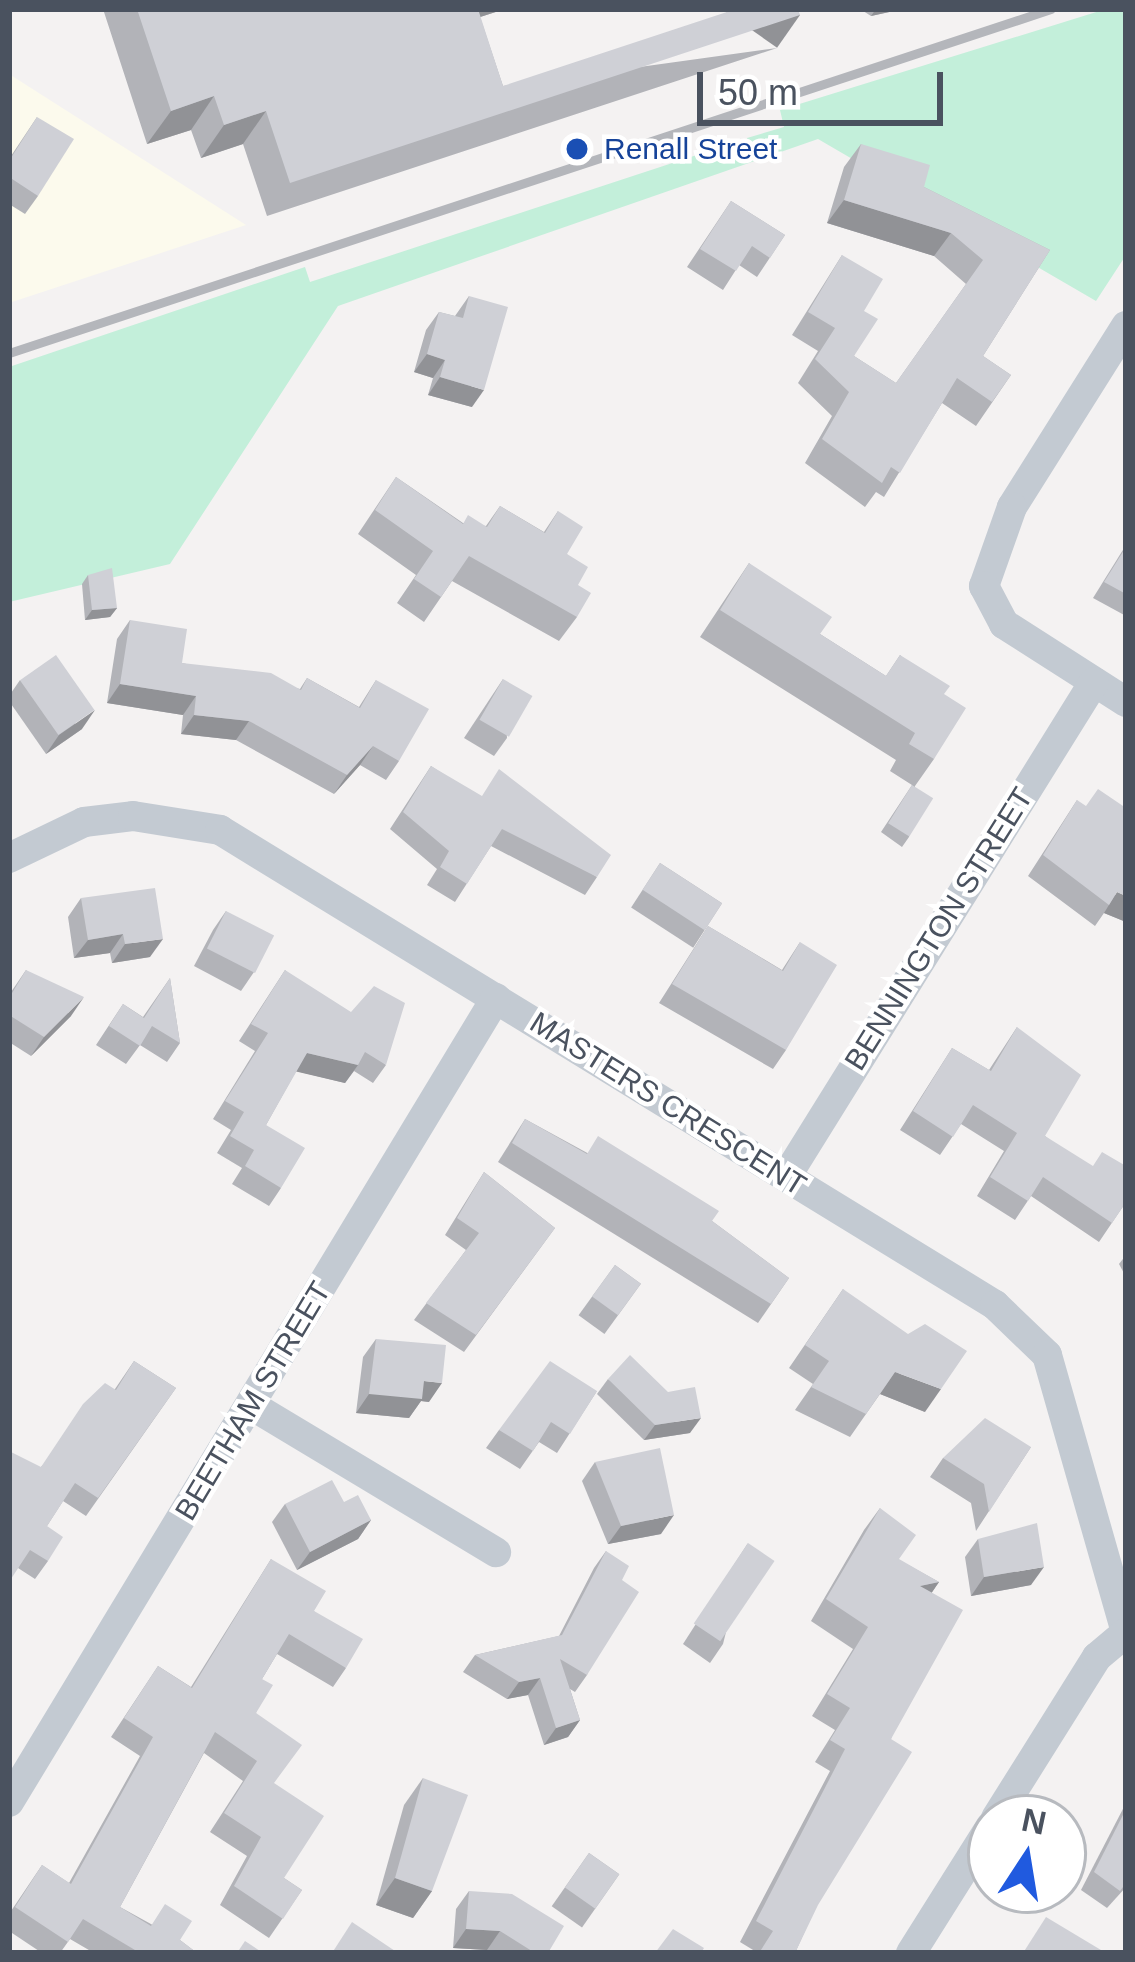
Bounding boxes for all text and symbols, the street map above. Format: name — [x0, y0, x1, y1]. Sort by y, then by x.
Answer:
scale bar — [703, 48, 949, 122]
text: 50 m — [718, 72, 798, 113]
place label: Renall Street — [604, 131, 777, 167]
marker: Renall Street — [561, 133, 593, 165]
street label: BENNINGTON STREET — [837, 781, 1041, 1077]
street label: MASTERS CRESCENT — [523, 1004, 813, 1204]
street label: BEETHAM STREET — [168, 1275, 338, 1527]
north arrow — [967, 1794, 1087, 1914]
text: N — [1018, 1801, 1049, 1842]

